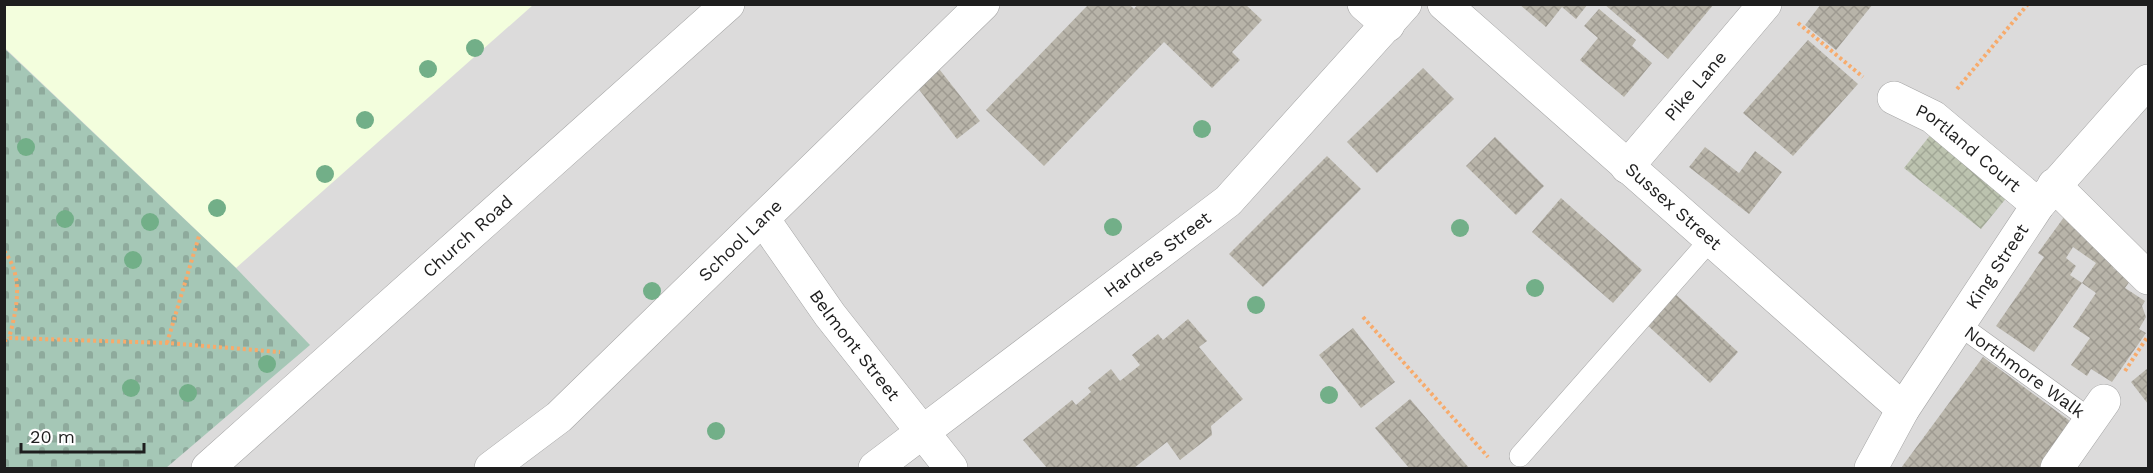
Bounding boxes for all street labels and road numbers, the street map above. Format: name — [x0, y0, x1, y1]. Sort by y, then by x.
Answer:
street label: Pike Lane — [1660, 47, 1730, 125]
street label: Portland Court — [1913, 99, 2026, 196]
street label: Sussex Street — [1621, 158, 1727, 254]
street label: Church Road — [418, 190, 516, 281]
street label: School Lane — [694, 195, 786, 285]
street label: Hardres Street — [1099, 206, 1215, 301]
street label: King Street — [1961, 219, 2033, 313]
street label: Belmont Street — [806, 285, 905, 405]
street label: Northmore Walk — [1961, 321, 2089, 422]

